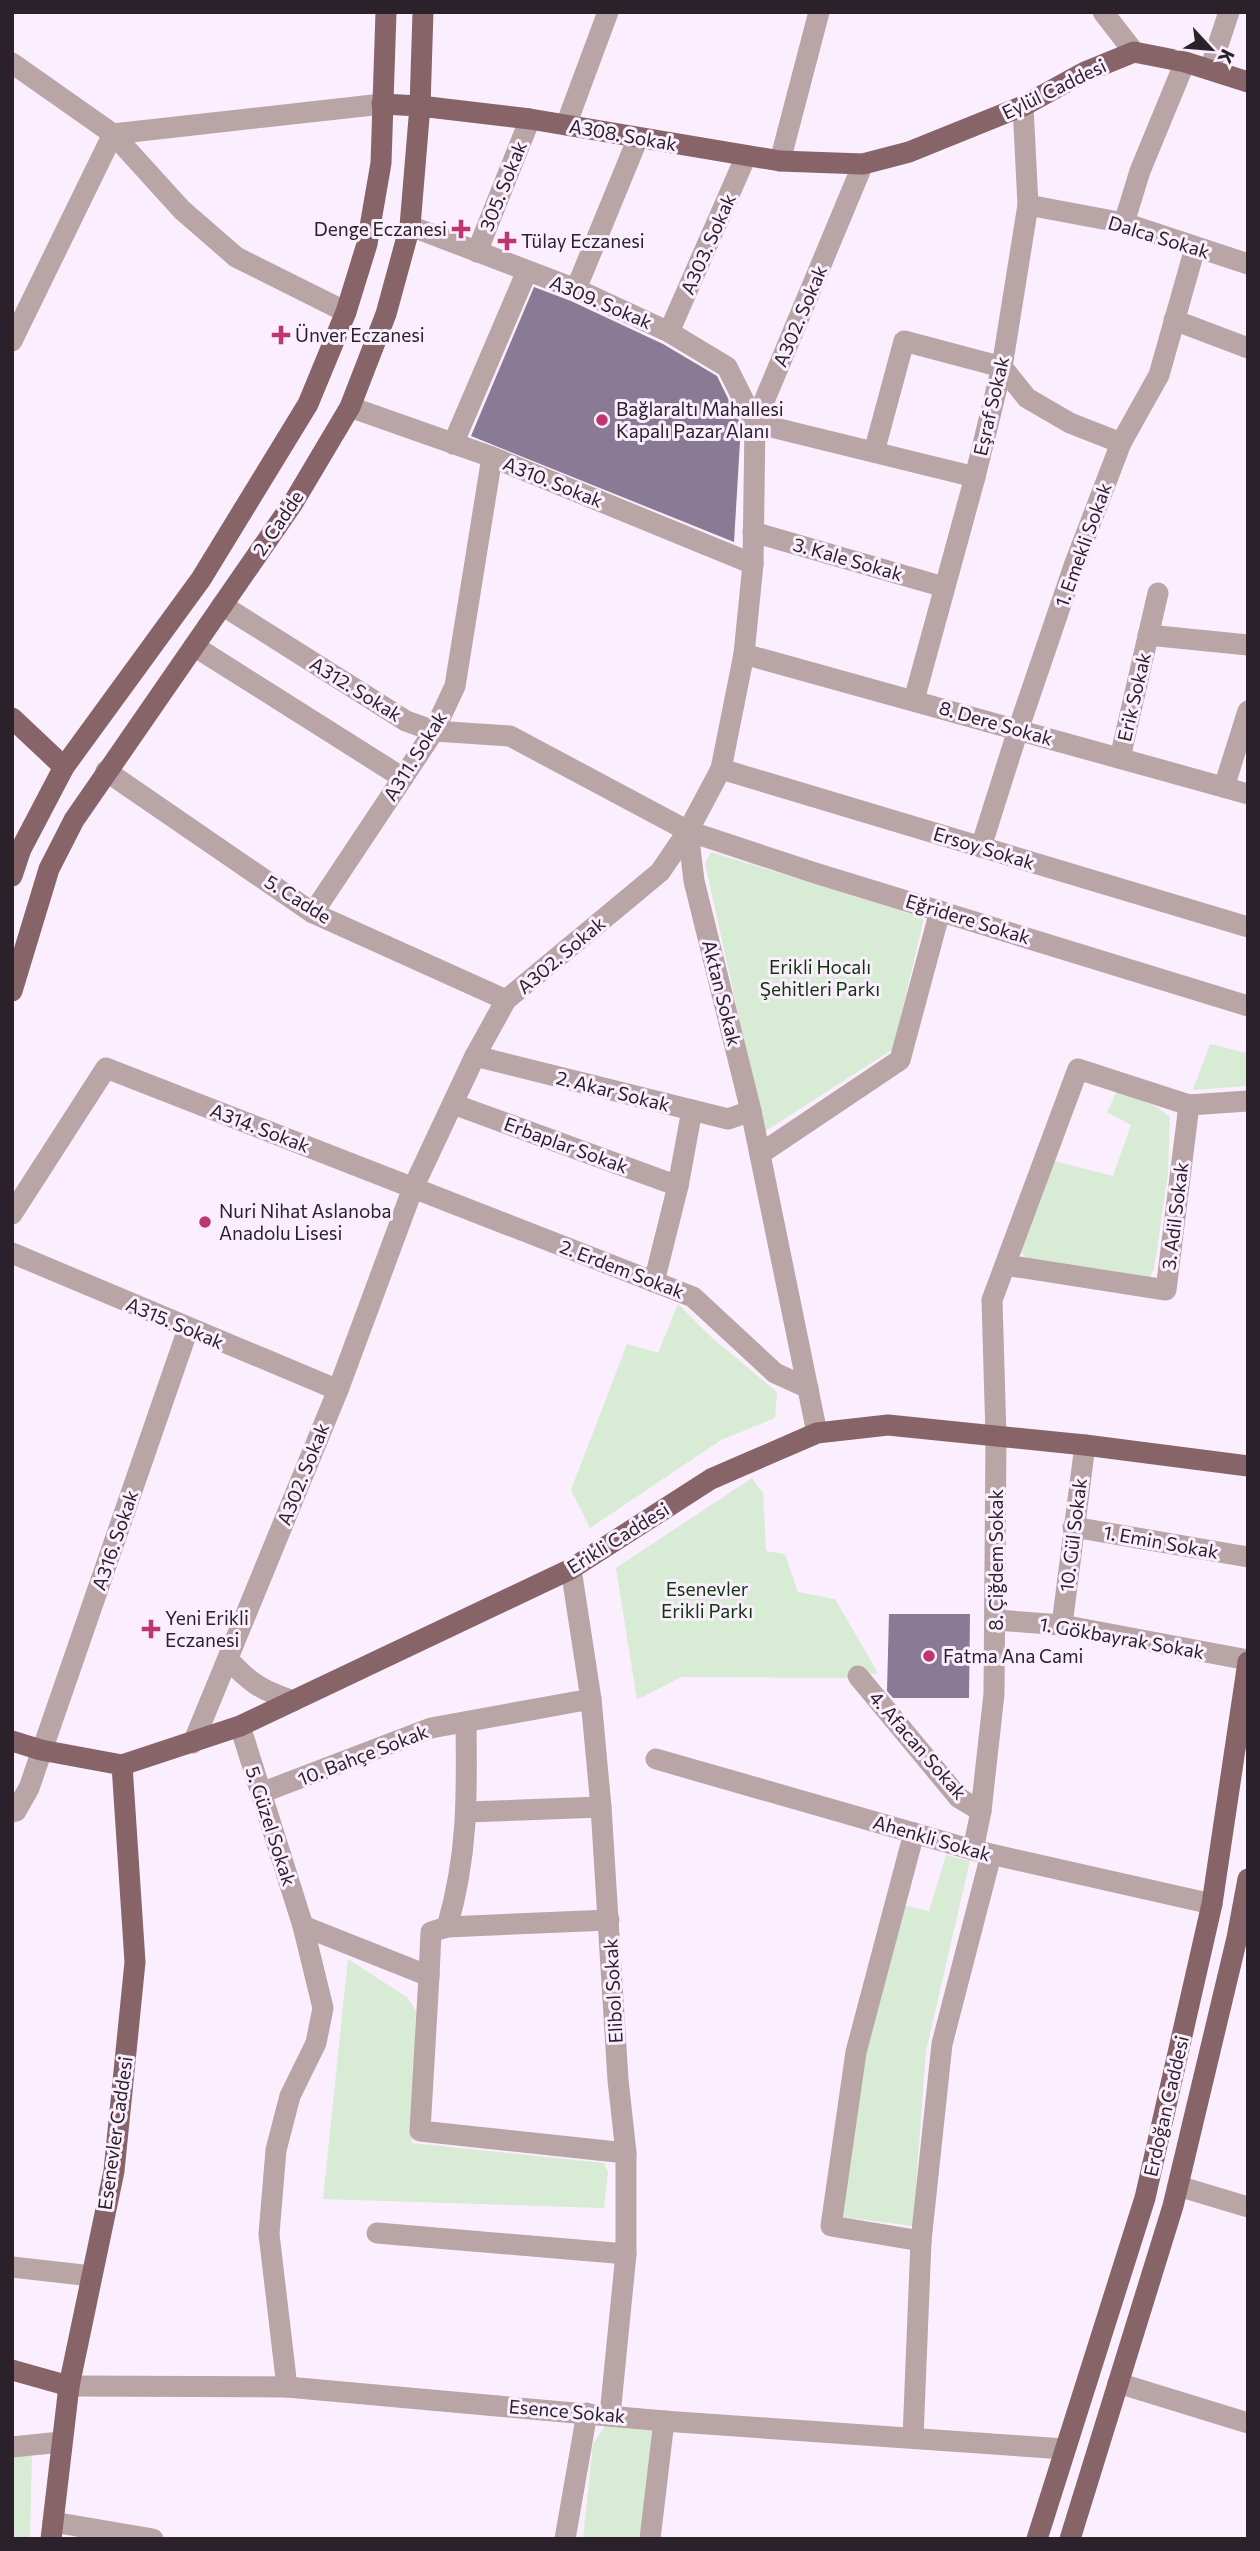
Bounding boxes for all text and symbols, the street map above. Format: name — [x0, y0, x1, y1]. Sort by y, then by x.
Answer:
north arrow — [1176, 14, 1246, 84]
text: K — [1213, 46, 1240, 68]
street label: Eylül Caddesi — [998, 53, 1110, 124]
street label: A308. Sokak — [568, 114, 679, 155]
street label: 305. Sokak — [474, 137, 531, 234]
street label: A303. Sokak — [675, 190, 740, 298]
street label: Dalca Sokak — [1106, 210, 1213, 263]
place label: Denge Eczanesi — [314, 217, 447, 240]
marker: Denge Eczanesi — [453, 221, 469, 237]
place label: Tülay Eczanesi — [521, 229, 645, 252]
marker: Tülay Eczanesi — [499, 233, 515, 249]
street label: A302. Sokak — [768, 262, 831, 370]
street label: A309. Sokak — [547, 270, 656, 333]
place label: Ünver Eczanesi — [295, 323, 425, 346]
marker: Ünver Eczanesi — [273, 327, 289, 343]
street label: Eşraf Sokak — [968, 354, 1013, 458]
place label: Bağlaraltı Mahallesi Kapalı Pazar Alanı — [616, 397, 784, 442]
marker: Bağlaraltı Mahallesi Kapalı Pazar Alanı — [594, 412, 610, 428]
street label: A310. Sokak — [500, 451, 606, 512]
street label: 1. Emekli Sokak — [1049, 479, 1116, 610]
street label: 2. Cadde — [247, 486, 308, 560]
street label: 3. Kale Sokak — [791, 532, 906, 585]
street label: Erik Sokak — [1112, 650, 1155, 744]
street label: A312. Sokak — [306, 651, 406, 726]
street label: 8. Dere Sokak — [937, 695, 1056, 750]
street label: A311. Sokak — [378, 707, 451, 805]
street label: Ersoy Sokak — [931, 821, 1038, 874]
street label: 5. Cadde — [261, 869, 336, 928]
street label: Eğridere Sokak — [903, 889, 1033, 948]
street label: A302. Sokak — [512, 911, 609, 998]
street label: Aktan Sokak — [698, 937, 747, 1048]
park label: Erikli Hocalı Şehitleri Parkı — [760, 955, 880, 1000]
street label: 2. Akar Sokak — [554, 1065, 672, 1116]
street label: A314. Sokak — [207, 1098, 313, 1157]
street label: Erbaplar Sokak — [501, 1111, 631, 1178]
street label: 3. Adil Sokak — [1156, 1161, 1193, 1271]
place label: Nuri Nihat Aslanoba Anadolu Lisesi — [219, 1199, 391, 1244]
marker: Nuri Nihat Aslanoba Anadolu Lisesi — [197, 1214, 213, 1230]
street label: 2. Erdem Sokak — [557, 1234, 688, 1303]
street label: A315. Sokak — [123, 1292, 227, 1353]
street label: A302. Sokak — [272, 1419, 333, 1528]
street label: 10. Gül Sokak — [1054, 1477, 1091, 1593]
street label: A316. Sokak — [87, 1487, 142, 1593]
street label: 8. Çiğdem Sokak — [984, 1489, 1007, 1631]
street label: Erikli Caddesi — [563, 1497, 673, 1578]
street label: 1. Emin Sokak — [1102, 1520, 1220, 1563]
park label: Esenevler Erikli Parkı — [661, 1577, 753, 1622]
place label: Yeni Erikli Eczanesi — [165, 1606, 249, 1651]
street label: 1. Gökbayrak Sokak — [1038, 1612, 1206, 1663]
marker: Yeni Erikli Eczanesi — [143, 1621, 159, 1637]
place label: Fatma Ana Cami — [943, 1644, 1083, 1667]
marker: Fatma Ana Cami — [921, 1648, 937, 1664]
street label: 4. Afacan Sokak — [865, 1686, 972, 1804]
street label: 10. Bahçe Sokak — [295, 1719, 431, 1790]
street label: 5. Güzel Sokak — [241, 1763, 302, 1888]
street label: Ahenkli Sokak — [871, 1810, 994, 1865]
street label: Elibol Sokak — [598, 1938, 627, 2044]
street label: Erdoğan Caddesi — [1138, 2033, 1193, 2179]
street label: Esenevler Caddesi — [92, 2055, 137, 2211]
street label: Esence Sokak — [508, 2394, 626, 2427]

